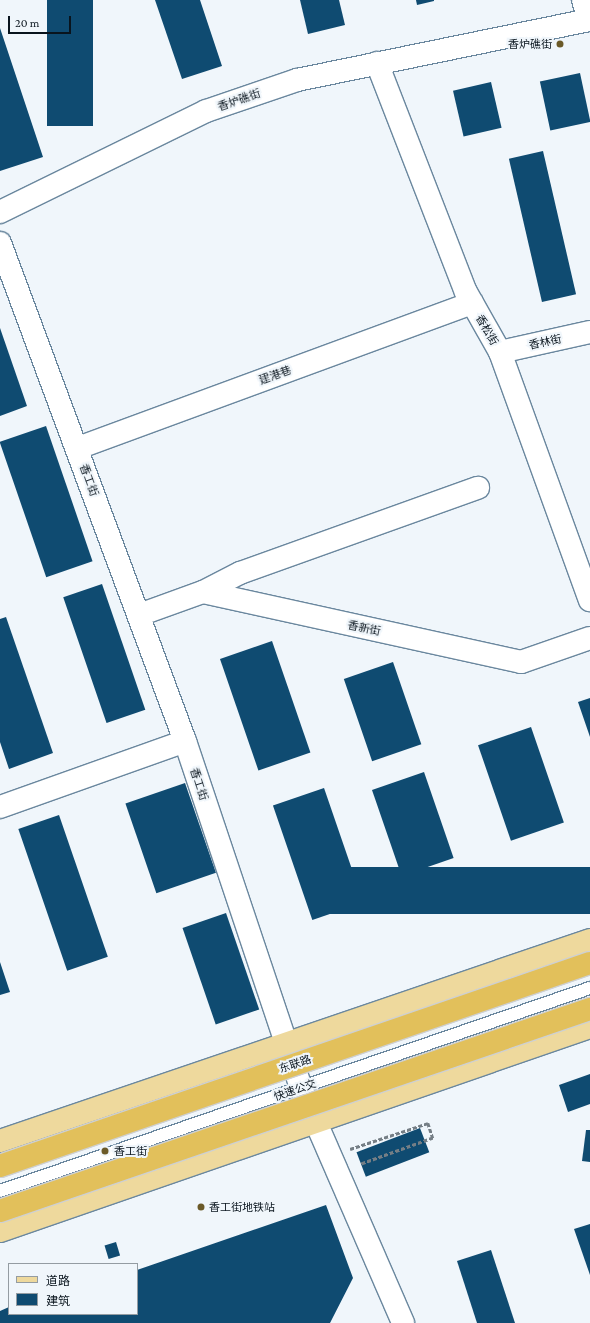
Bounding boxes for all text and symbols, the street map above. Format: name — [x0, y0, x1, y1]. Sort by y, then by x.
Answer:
scale bar — [10, 8, 73, 34]
text: 20 m — [15, 16, 39, 30]
place label: 香炉礁街 — [508, 37, 552, 51]
marker: 香炉礁街 — [555, 39, 565, 49]
street label: 香炉礁街 — [216, 87, 262, 113]
street label: 香松街 — [473, 312, 501, 348]
street label: 香林街 — [527, 332, 563, 352]
street label: 建港巷 — [257, 363, 293, 387]
street label: 香工街 — [77, 462, 101, 498]
street label: 香新街 — [346, 618, 382, 638]
street label: 香工街 — [188, 766, 210, 802]
street label: 东联路 — [277, 1052, 313, 1076]
street label: 快速公交 — [272, 1077, 318, 1103]
place label: 香工街 — [114, 1144, 147, 1158]
marker: 香工街 — [99, 1145, 111, 1157]
place label: 香工街地铁站 — [209, 1200, 275, 1214]
marker: 香工街地铁站 — [196, 1202, 206, 1212]
legend — [8, 1263, 138, 1315]
text: 道路 — [46, 1274, 70, 1288]
text: 建筑 — [46, 1294, 70, 1308]

